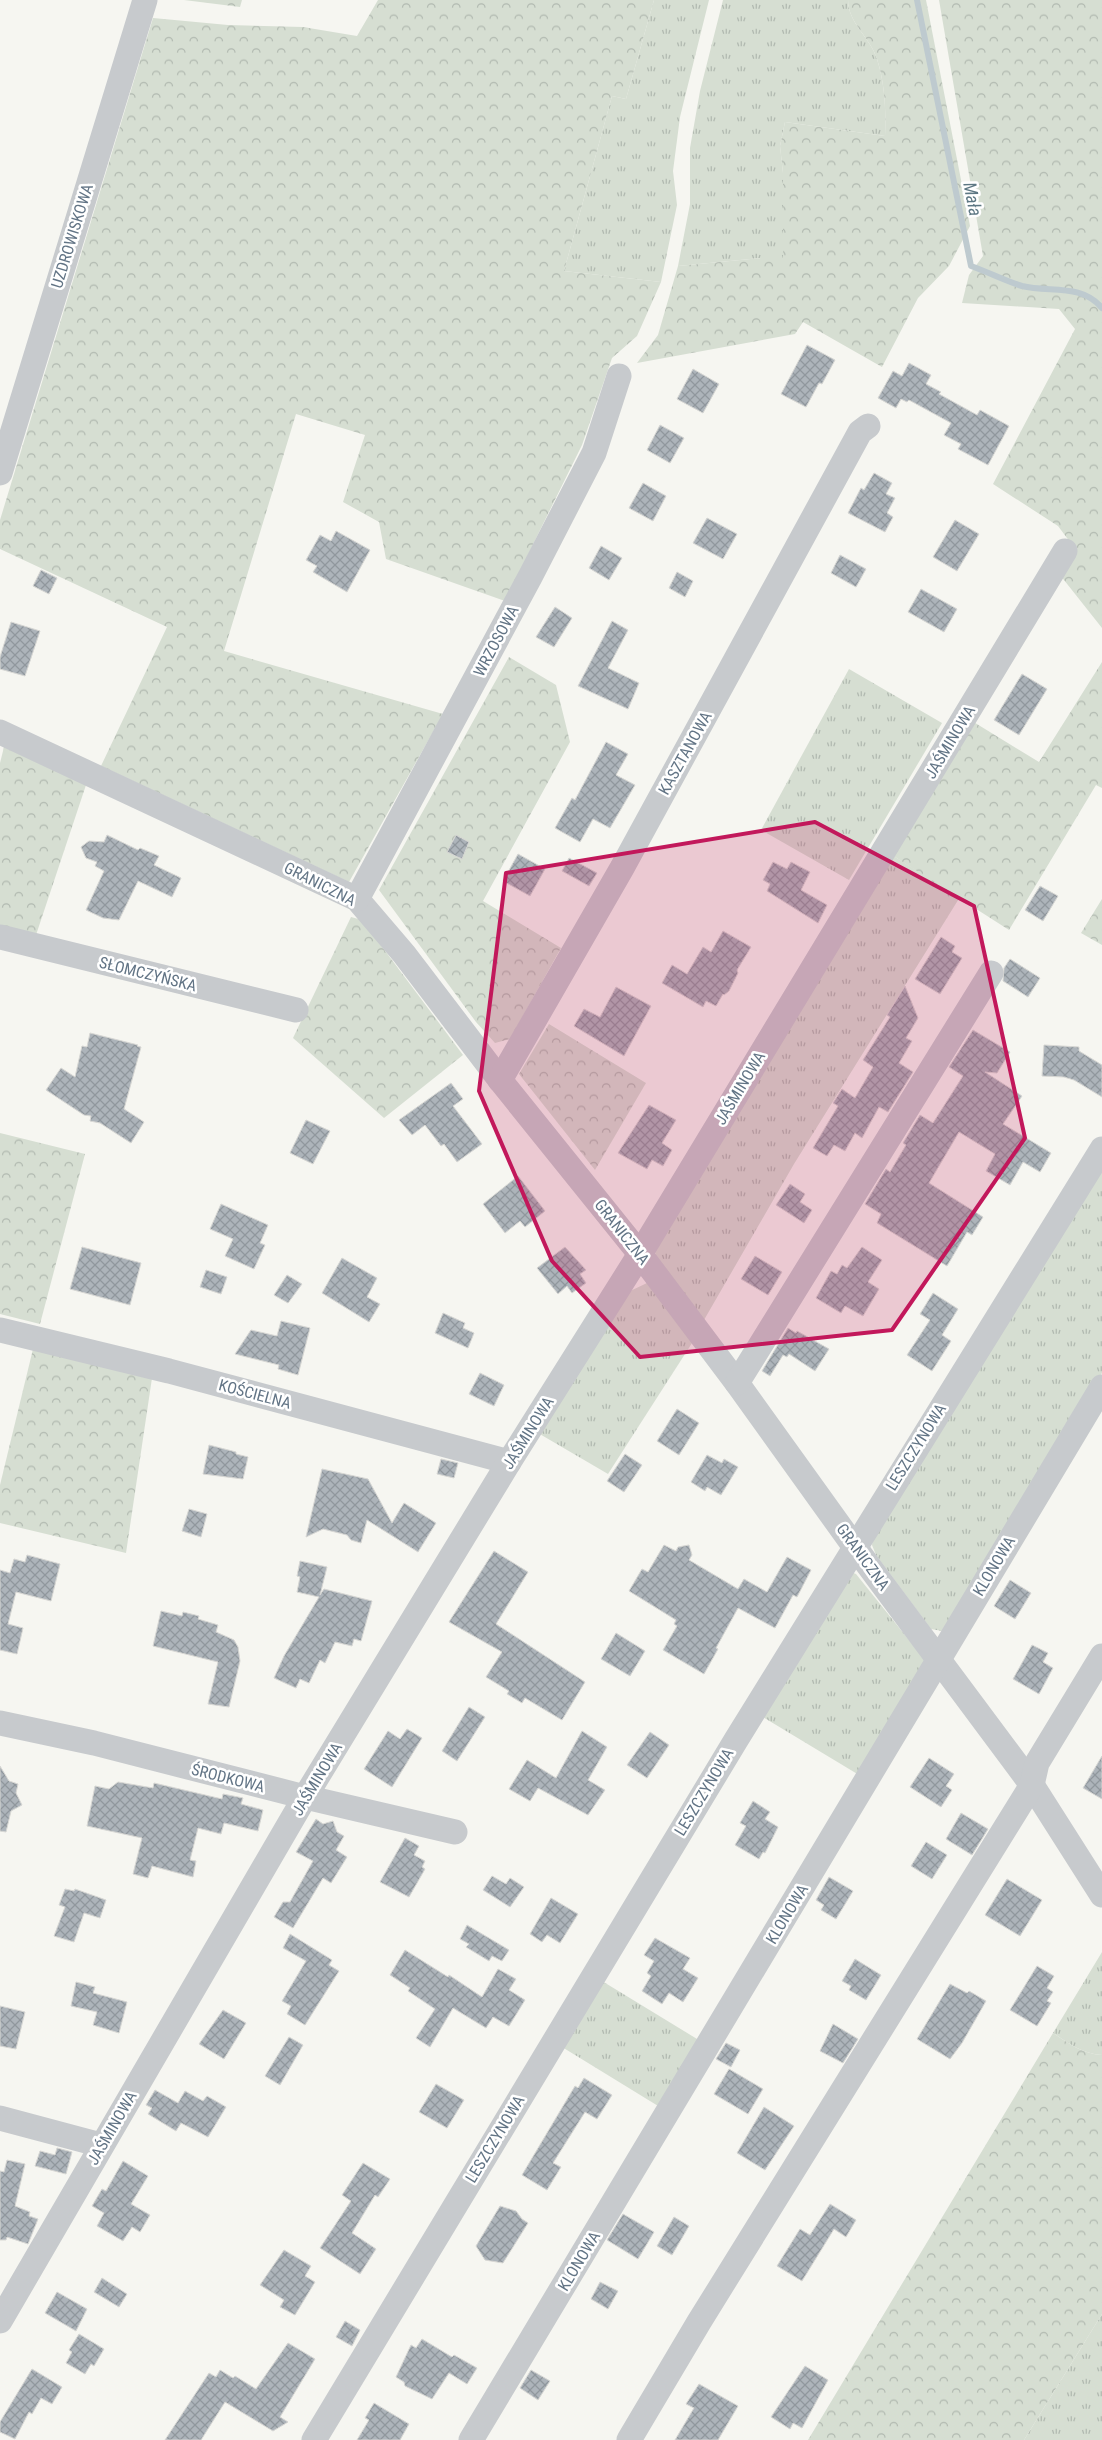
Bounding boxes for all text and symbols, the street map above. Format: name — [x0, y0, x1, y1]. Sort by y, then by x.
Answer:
water label: Mała — [959, 180, 987, 218]
street label: UZDROWISKOWA — [47, 181, 97, 291]
street label: WRZOSOWA — [469, 602, 523, 680]
street label: JAŚMINOWA — [921, 702, 979, 782]
street label: KASZTANOWA — [654, 708, 716, 798]
street label: GRANICZNA — [281, 858, 359, 910]
street label: SŁOMCZYŃSKA — [97, 953, 199, 995]
street label: JAŚMINOWA — [711, 1048, 769, 1128]
street label: GRANICZNA — [591, 1195, 653, 1269]
street label: KOŚCIELNA — [217, 1375, 293, 1413]
street label: JAŚMINOWA — [498, 1393, 558, 1473]
street label: LESZCZYNOWA — [882, 1400, 950, 1494]
street label: GRANICZNA — [832, 1520, 894, 1594]
street label: KLONOWA — [969, 1533, 1019, 1599]
street label: JAŚMINOWA — [288, 1739, 346, 1819]
street label: LESZCZYNOWA — [670, 1745, 738, 1839]
street label: ŚRODKOWA — [189, 1760, 267, 1796]
street label: KLONOWA — [762, 1881, 812, 1947]
street label: JAŚMINOWA — [83, 2088, 141, 2168]
street label: LESZCZYNOWA — [461, 2092, 529, 2186]
street label: KLONOWA — [554, 2228, 604, 2294]

